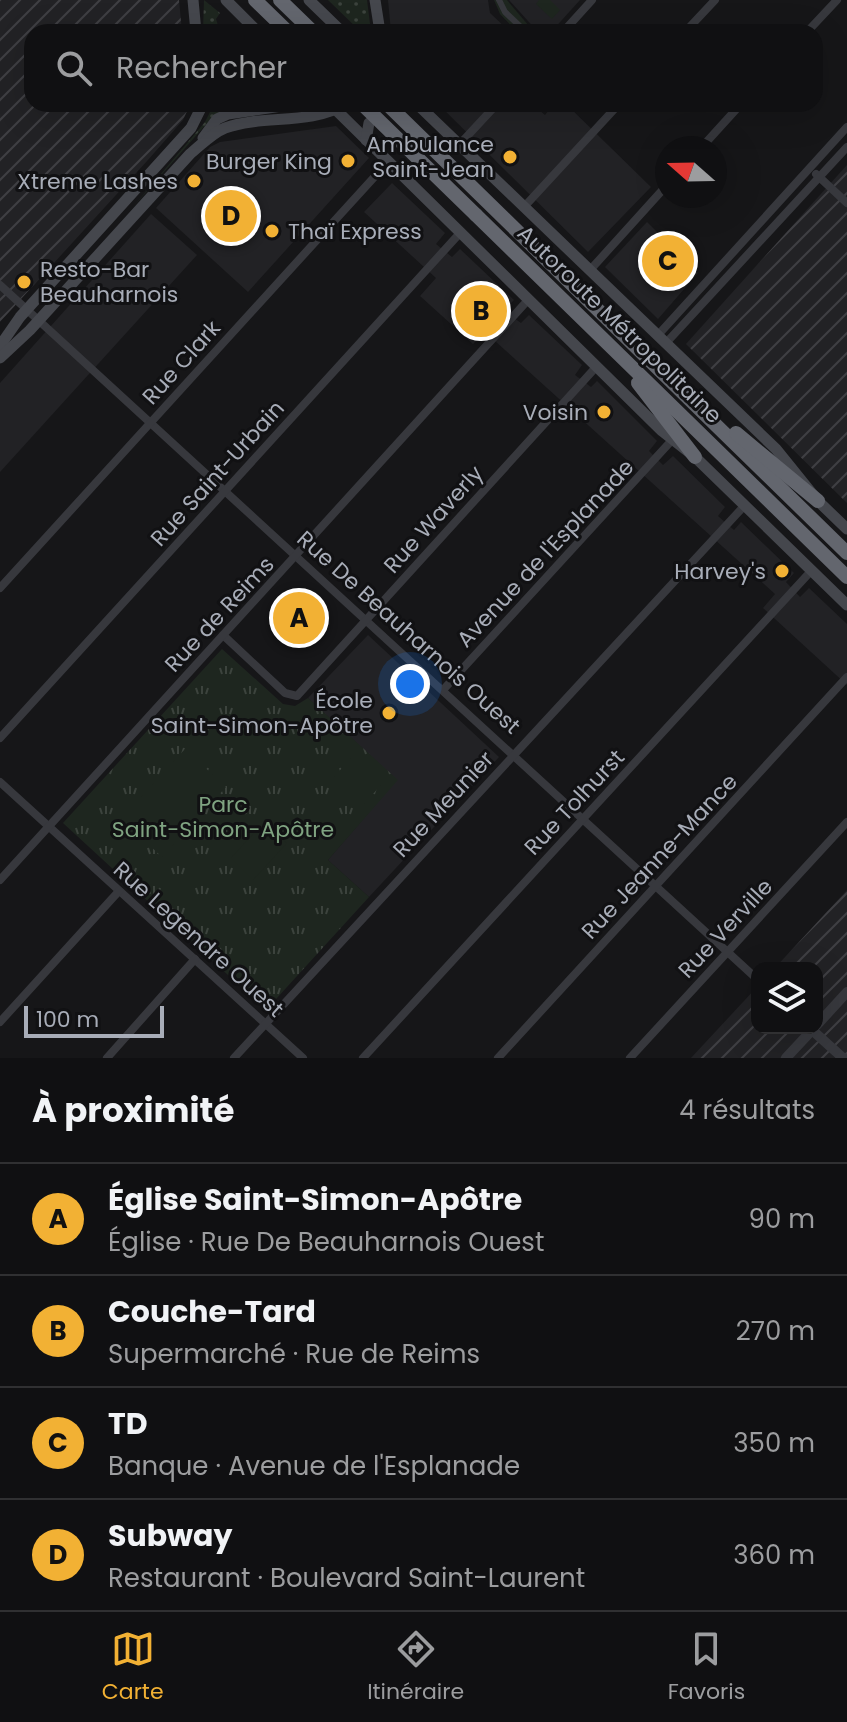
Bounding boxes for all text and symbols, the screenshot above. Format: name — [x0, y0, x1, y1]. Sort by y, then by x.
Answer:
search box — [24, 24, 823, 112]
icon: search — [52, 46, 96, 90]
text: Rechercher — [116, 46, 287, 89]
place label: Ambulance Saint-Jean — [366, 129, 494, 185]
north arrow — [655, 136, 727, 208]
place label: Burger King — [206, 146, 332, 177]
marker: Ambulance Saint-Jean — [501, 148, 519, 166]
marker: Burger King — [339, 152, 357, 170]
place label: Xtreme Lashes — [17, 166, 178, 197]
marker: Xtreme Lashes — [185, 172, 203, 190]
pin: D — [205, 186, 257, 246]
place label: Thaï Express — [288, 216, 422, 247]
street label: Autoroute Métropolitaine — [510, 218, 729, 431]
marker: Thaï Express — [263, 222, 281, 240]
pin: C — [642, 231, 694, 291]
place label: Resto-Bar Beauharnois — [40, 254, 178, 310]
marker: Resto-Bar Beauharnois — [15, 273, 33, 291]
pin: B — [455, 281, 507, 341]
street label: Rue Clark — [135, 313, 228, 411]
street label: Rue Saint-Urbain — [143, 394, 291, 553]
place label: Voisin — [523, 397, 588, 428]
marker: Voisin — [595, 403, 613, 421]
street label: Avenue de l'Esplanade — [450, 452, 641, 654]
street label: Rue Waverly — [377, 458, 491, 580]
street label: Rue De Beauharnois Ouest — [290, 524, 527, 741]
street label: Rue de Reims — [158, 550, 281, 679]
place label: Harvey's — [674, 556, 766, 587]
marker: Harvey's — [773, 562, 791, 580]
pin: A — [273, 588, 325, 648]
your location — [390, 664, 430, 704]
place label: École Saint-Simon-Apôtre — [151, 685, 373, 741]
marker: École Saint-Simon-Apôtre — [380, 704, 398, 722]
street label: Rue Tolhurst — [517, 743, 631, 862]
street label: Rue Meunier — [386, 744, 501, 864]
street label: Rue Jeanne-Mance — [574, 767, 744, 946]
park label: Parc Saint-Simon-Apôtre — [112, 789, 334, 845]
street label: Rue Legendre Ouest — [107, 854, 291, 1024]
street label: Rue Verville — [671, 872, 780, 985]
map controls — [751, 962, 823, 1034]
button: layers — [751, 962, 823, 1034]
scale bar — [24, 1002, 164, 1038]
text: 100 m — [36, 1004, 99, 1035]
text: À proximité — [32, 1086, 234, 1134]
text: 4 résultats — [679, 1092, 815, 1128]
text: Église Saint-Simon-Apôtre — [108, 1178, 522, 1221]
text: A — [48, 1201, 68, 1237]
text: 90 m — [749, 1201, 815, 1237]
text: Église · Rue De Beauharnois Ouest — [108, 1224, 544, 1260]
text: Couche-Tard — [108, 1290, 316, 1333]
text: B — [49, 1313, 67, 1349]
text: 270 m — [736, 1313, 815, 1349]
text: Supermarché · Rue de Reims — [108, 1336, 480, 1372]
text: TD — [108, 1402, 148, 1445]
text: C — [48, 1425, 68, 1461]
text: 350 m — [733, 1425, 815, 1461]
text: Banque · Avenue de l'Esplanade — [108, 1448, 520, 1484]
text: Subway — [108, 1514, 232, 1557]
text: D — [49, 1537, 67, 1573]
text: 360 m — [733, 1537, 815, 1573]
text: Restaurant · Boulevard Saint-Laurent — [108, 1560, 585, 1596]
tab: Carte — [102, 1627, 164, 1708]
tab: Itinéraire — [367, 1627, 464, 1708]
tab: Favoris — [668, 1627, 745, 1708]

